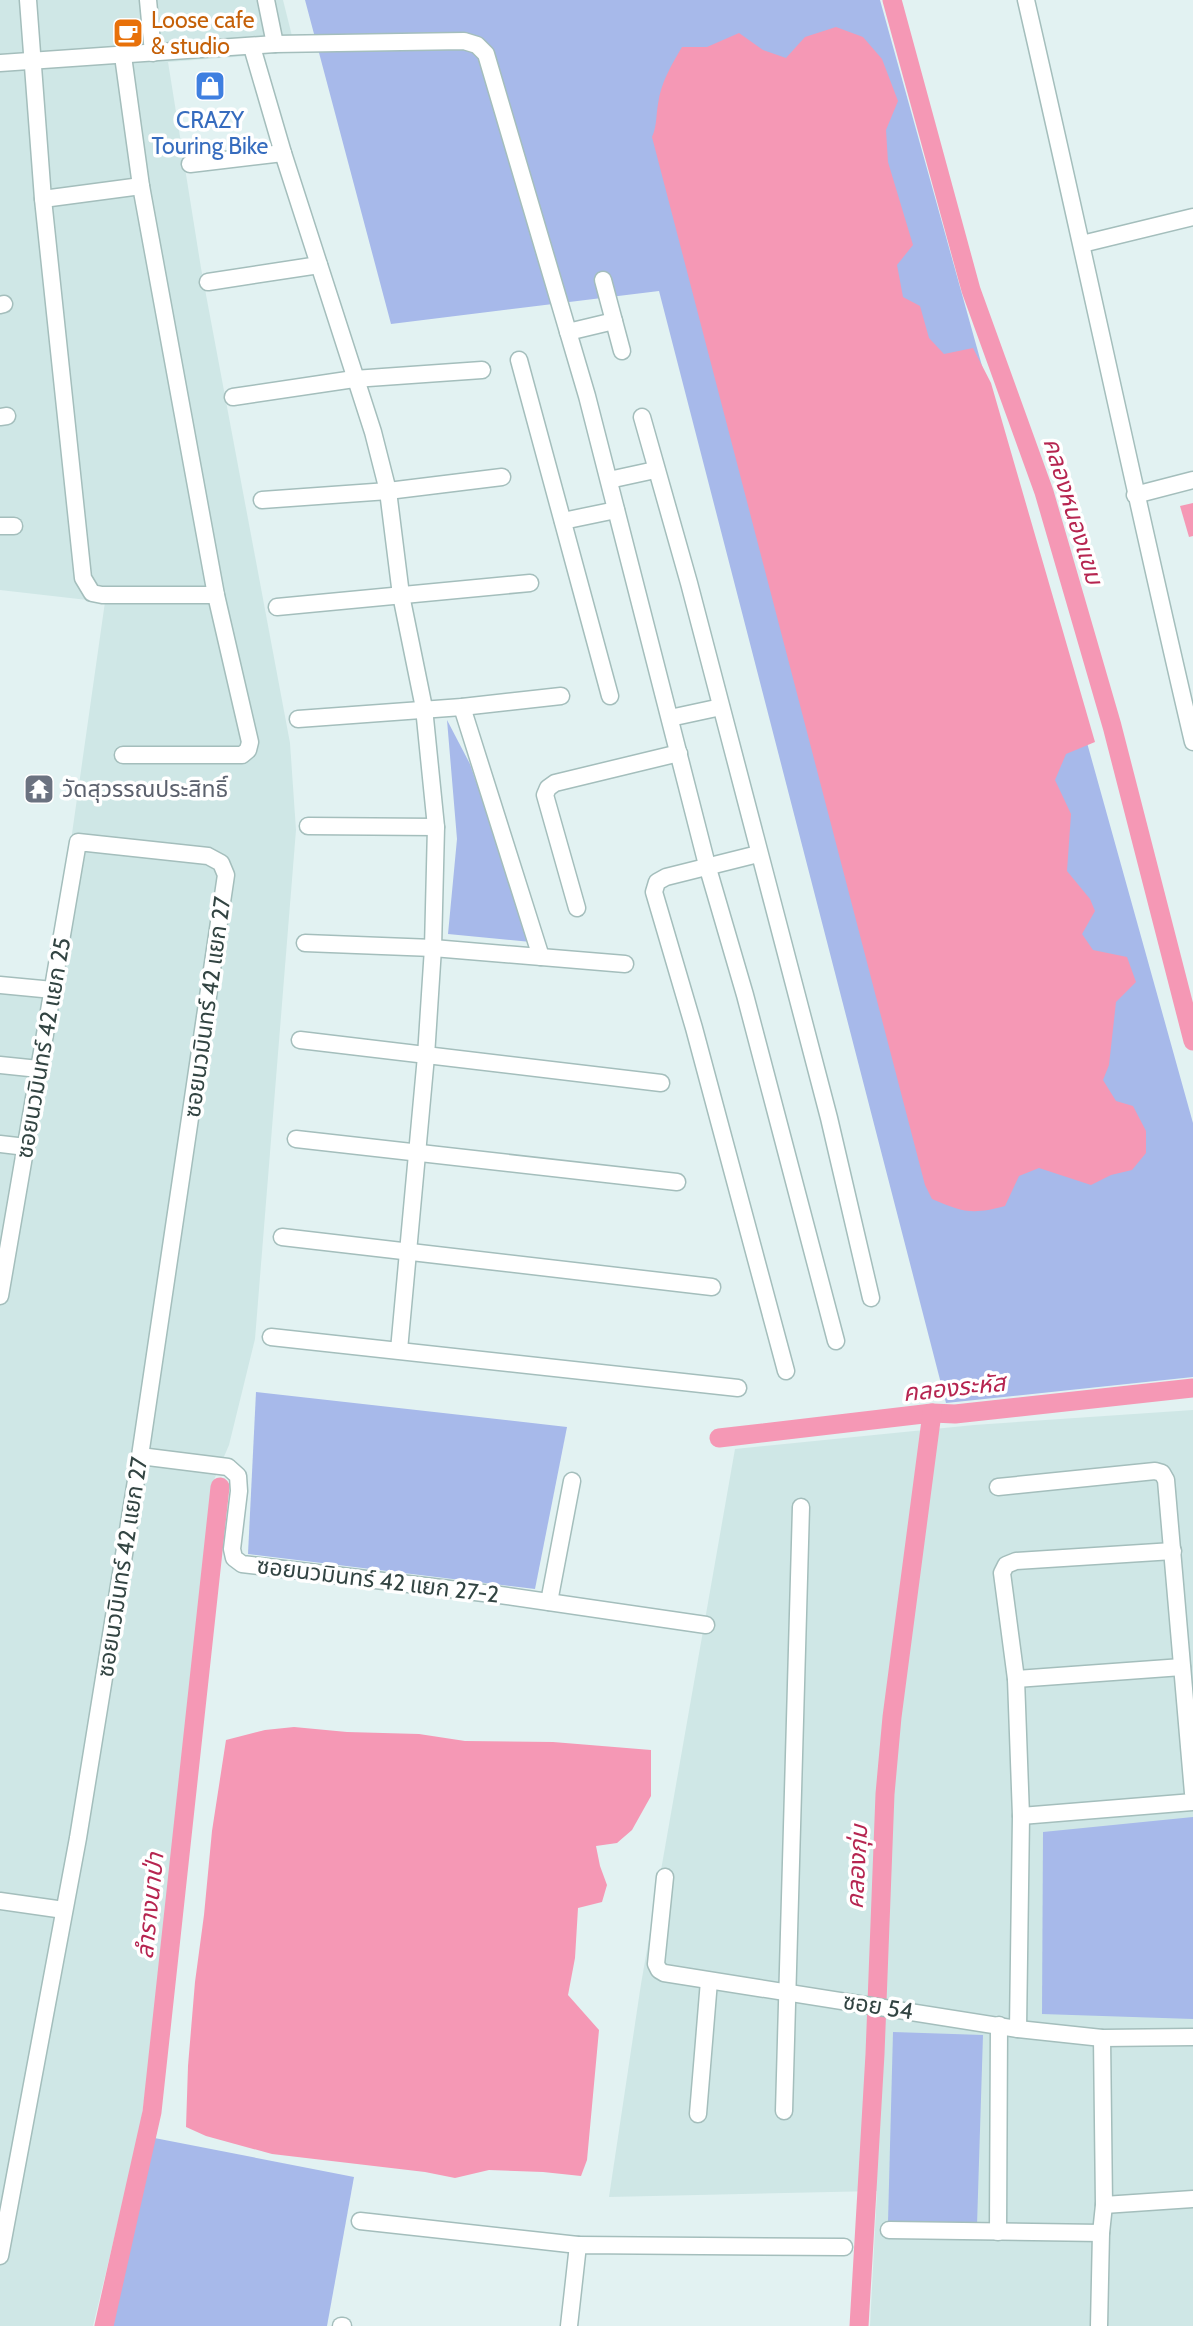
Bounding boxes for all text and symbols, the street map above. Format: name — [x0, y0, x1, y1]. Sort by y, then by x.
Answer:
place label: Loose cafe & studio — [151, 6, 255, 60]
cafe icon: Loose cafe & studio — [111, 16, 145, 50]
shop icon: CRAZY Touring Bike — [193, 69, 227, 103]
place label: CRAZY Touring Bike — [152, 106, 269, 160]
water label: คลองหนองแขม — [1037, 434, 1110, 590]
temple icon: วัดสุวรรณประสิทธิ์ — [22, 772, 56, 806]
place label: วัดสุวรรณประสิทธิ์ — [62, 775, 228, 803]
street label: ซอยนวมินทร์ 42 แยก 27 — [178, 894, 236, 1119]
street label: ซอยนวมินทร์ 42 แยก 25 — [10, 935, 76, 1161]
water label: คลองระหัส — [901, 1367, 1010, 1407]
street label: ซอยนวมินทร์ 42 แยก 27 — [91, 1454, 153, 1679]
street label: ซอยนวมินทร์ 42 แยก 27-2 — [255, 1551, 501, 1609]
water label: คลองกุ่ม — [840, 1822, 874, 1910]
water label: ลำรางนาป่า — [130, 1850, 170, 1960]
street label: ซอย 54 — [841, 1987, 915, 2025]

